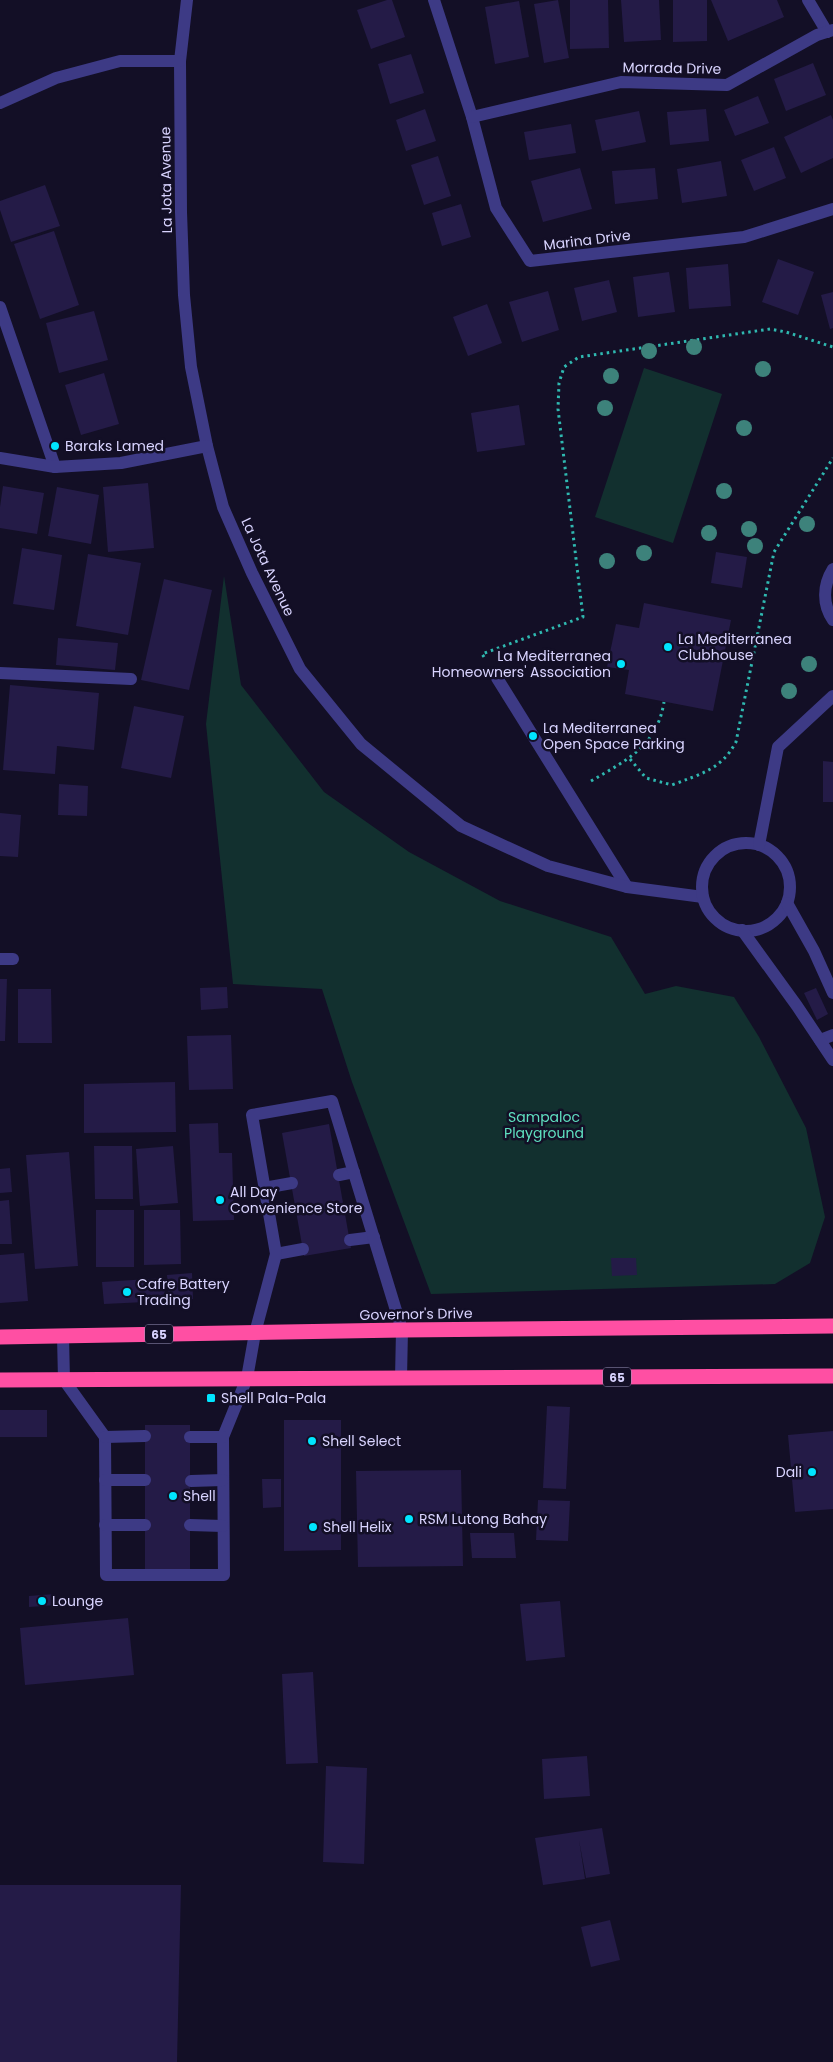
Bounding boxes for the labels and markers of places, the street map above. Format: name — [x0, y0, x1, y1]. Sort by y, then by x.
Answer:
place label: Baraks Lamed — [65, 436, 164, 456]
marker: Baraks Lamed — [49, 440, 61, 452]
place label: La Mediterranea Clubhouse — [678, 629, 792, 665]
marker: La Mediterranea Clubhouse — [662, 641, 674, 653]
place label: La Mediterranea Homeowners' Association — [432, 646, 611, 682]
marker: La Mediterranea Homeowners' Association — [615, 658, 627, 670]
place label: La Mediterranea Open Space Parking — [543, 718, 685, 754]
marker: La Mediterranea Open Space Parking — [527, 730, 539, 742]
place label: All Day Convenience Store — [230, 1182, 363, 1218]
marker: All Day Convenience Store — [214, 1194, 226, 1206]
place label: Cafre Battery Trading — [137, 1274, 230, 1310]
marker: Cafre Battery Trading — [121, 1286, 133, 1298]
place label: Shell Pala-Pala — [221, 1388, 326, 1408]
marker: Shell Pala-Pala — [205, 1392, 217, 1404]
place label: Shell Select — [322, 1431, 401, 1451]
marker: Shell Select — [306, 1435, 318, 1447]
place label: Dali — [776, 1462, 802, 1482]
marker: Dali — [806, 1466, 818, 1478]
place label: Shell — [183, 1486, 216, 1506]
marker: Shell — [167, 1490, 179, 1502]
place label: RSM Lutong Bahay — [419, 1509, 547, 1529]
marker: RSM Lutong Bahay — [403, 1513, 415, 1525]
place label: Shell Helix — [323, 1517, 392, 1537]
marker: Shell Helix — [307, 1521, 319, 1533]
place label: Lounge — [52, 1591, 103, 1611]
marker: Lounge — [36, 1595, 48, 1607]

